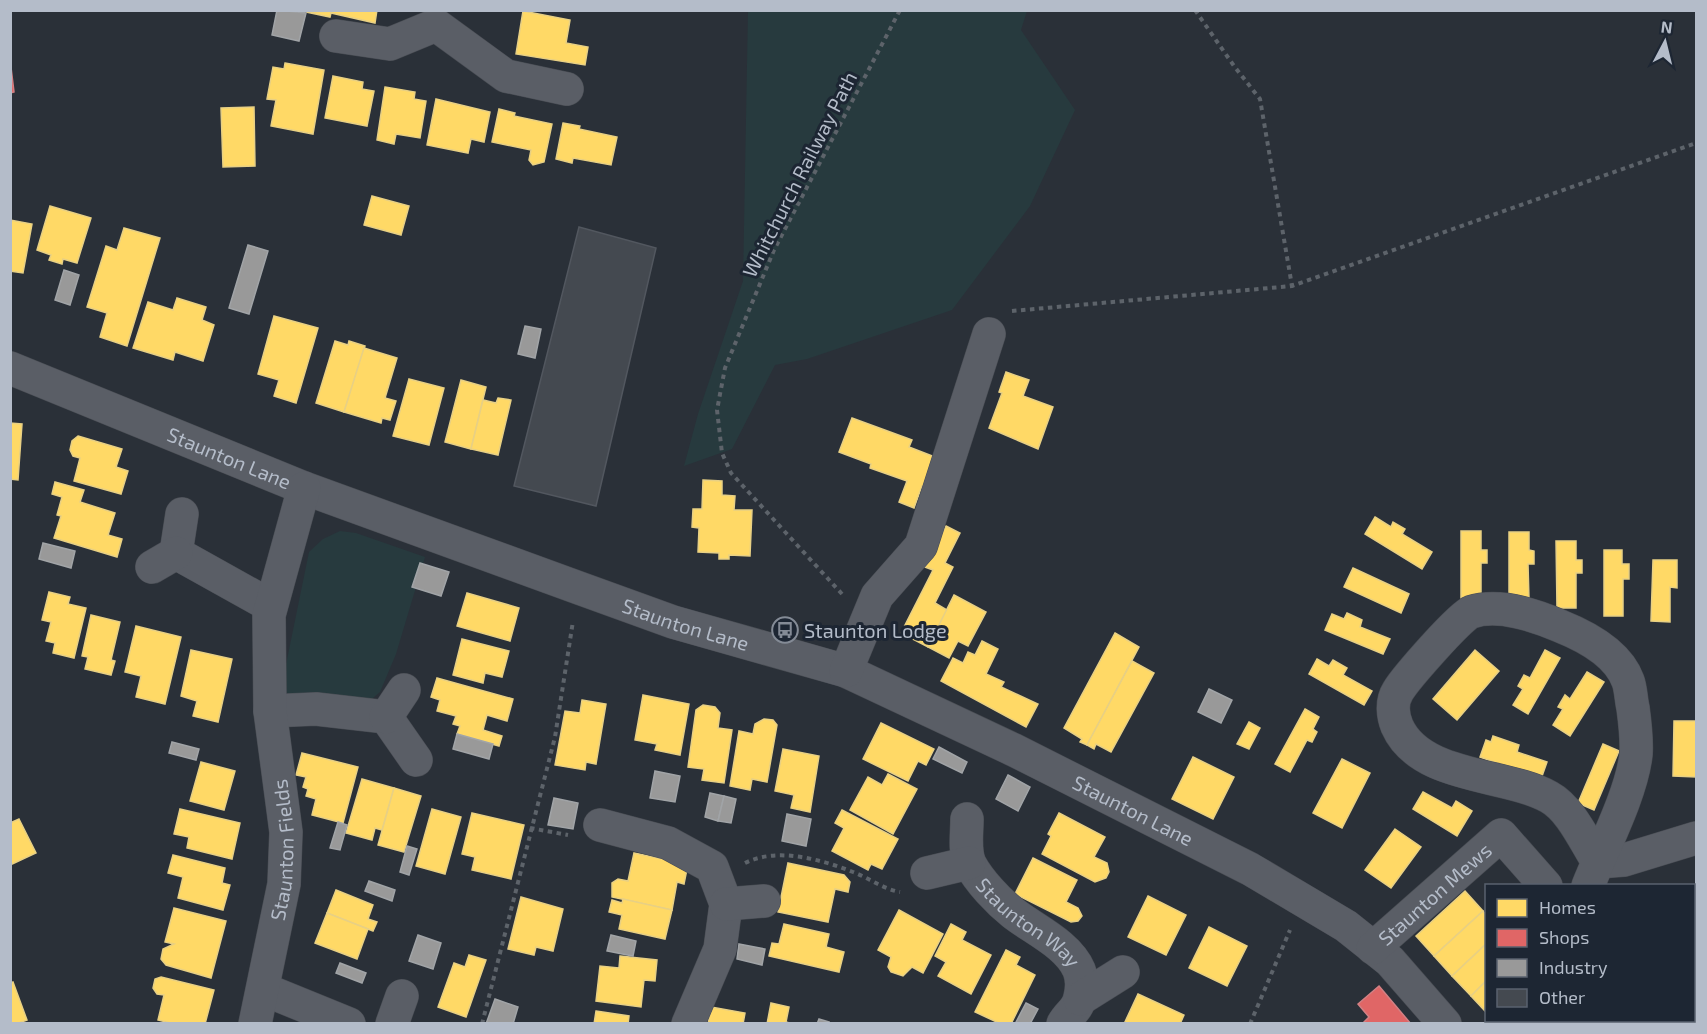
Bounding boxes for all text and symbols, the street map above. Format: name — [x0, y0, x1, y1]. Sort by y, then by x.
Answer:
north arrow — [1635, 12, 1695, 72]
text: N — [1660, 16, 1674, 37]
street label: Whitchurch Railway Path — [737, 67, 861, 281]
street label: Staunton Lane — [164, 422, 295, 494]
street label: Staunton Lane — [619, 593, 752, 655]
bus stop icon: Staunton Lodge — [770, 615, 800, 645]
place label: Staunton Lodge — [804, 618, 947, 642]
street label: Staunton Lane — [1069, 770, 1197, 850]
street label: Staunton Fields — [265, 778, 298, 923]
street label: Staunton Mews — [1373, 837, 1496, 950]
street label: Staunton Way — [971, 873, 1086, 972]
legend — [1485, 884, 1695, 1022]
text: Homes — [1539, 896, 1596, 918]
text: Shops — [1539, 926, 1589, 948]
text: Industry — [1539, 956, 1608, 978]
text: Other — [1539, 986, 1585, 1008]

